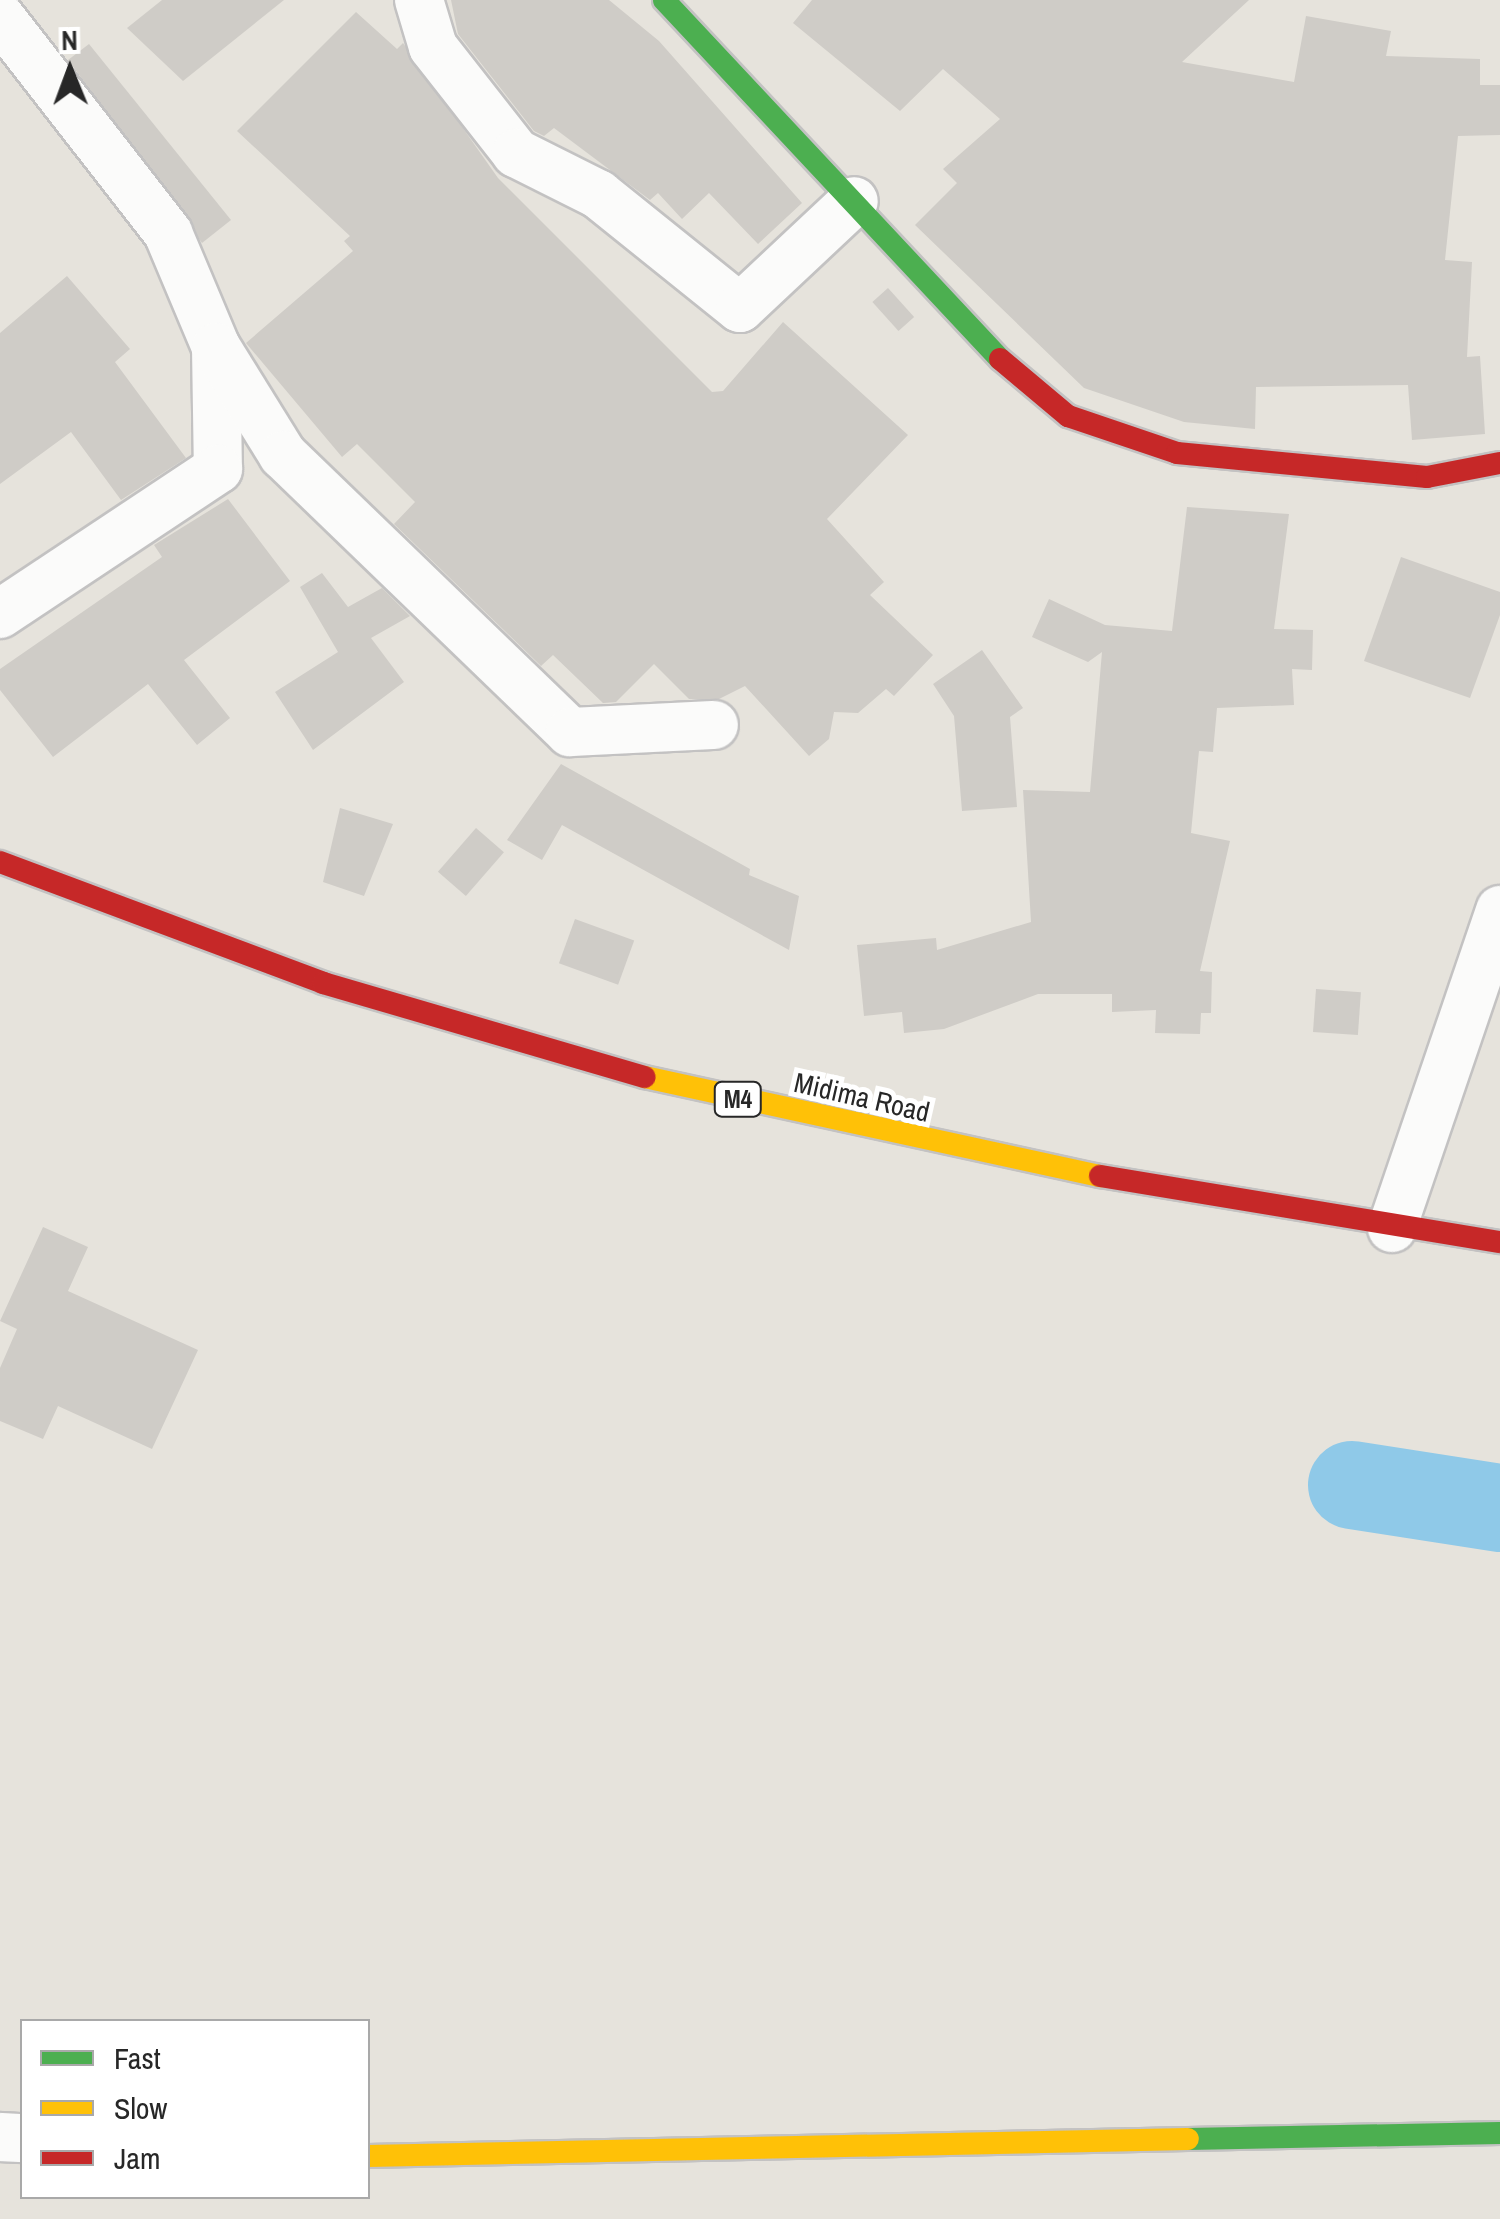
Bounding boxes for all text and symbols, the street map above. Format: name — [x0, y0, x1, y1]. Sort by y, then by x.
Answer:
north arrow — [20, 20, 120, 120]
text: N — [61, 21, 78, 59]
street label: Midima Road — [791, 1065, 933, 1129]
road number: M4 — [713, 1079, 763, 1119]
legend — [20, 2019, 370, 2199]
text: Fast — [114, 2038, 161, 2078]
text: Slow — [114, 2088, 167, 2128]
text: Jam — [114, 2138, 160, 2178]

